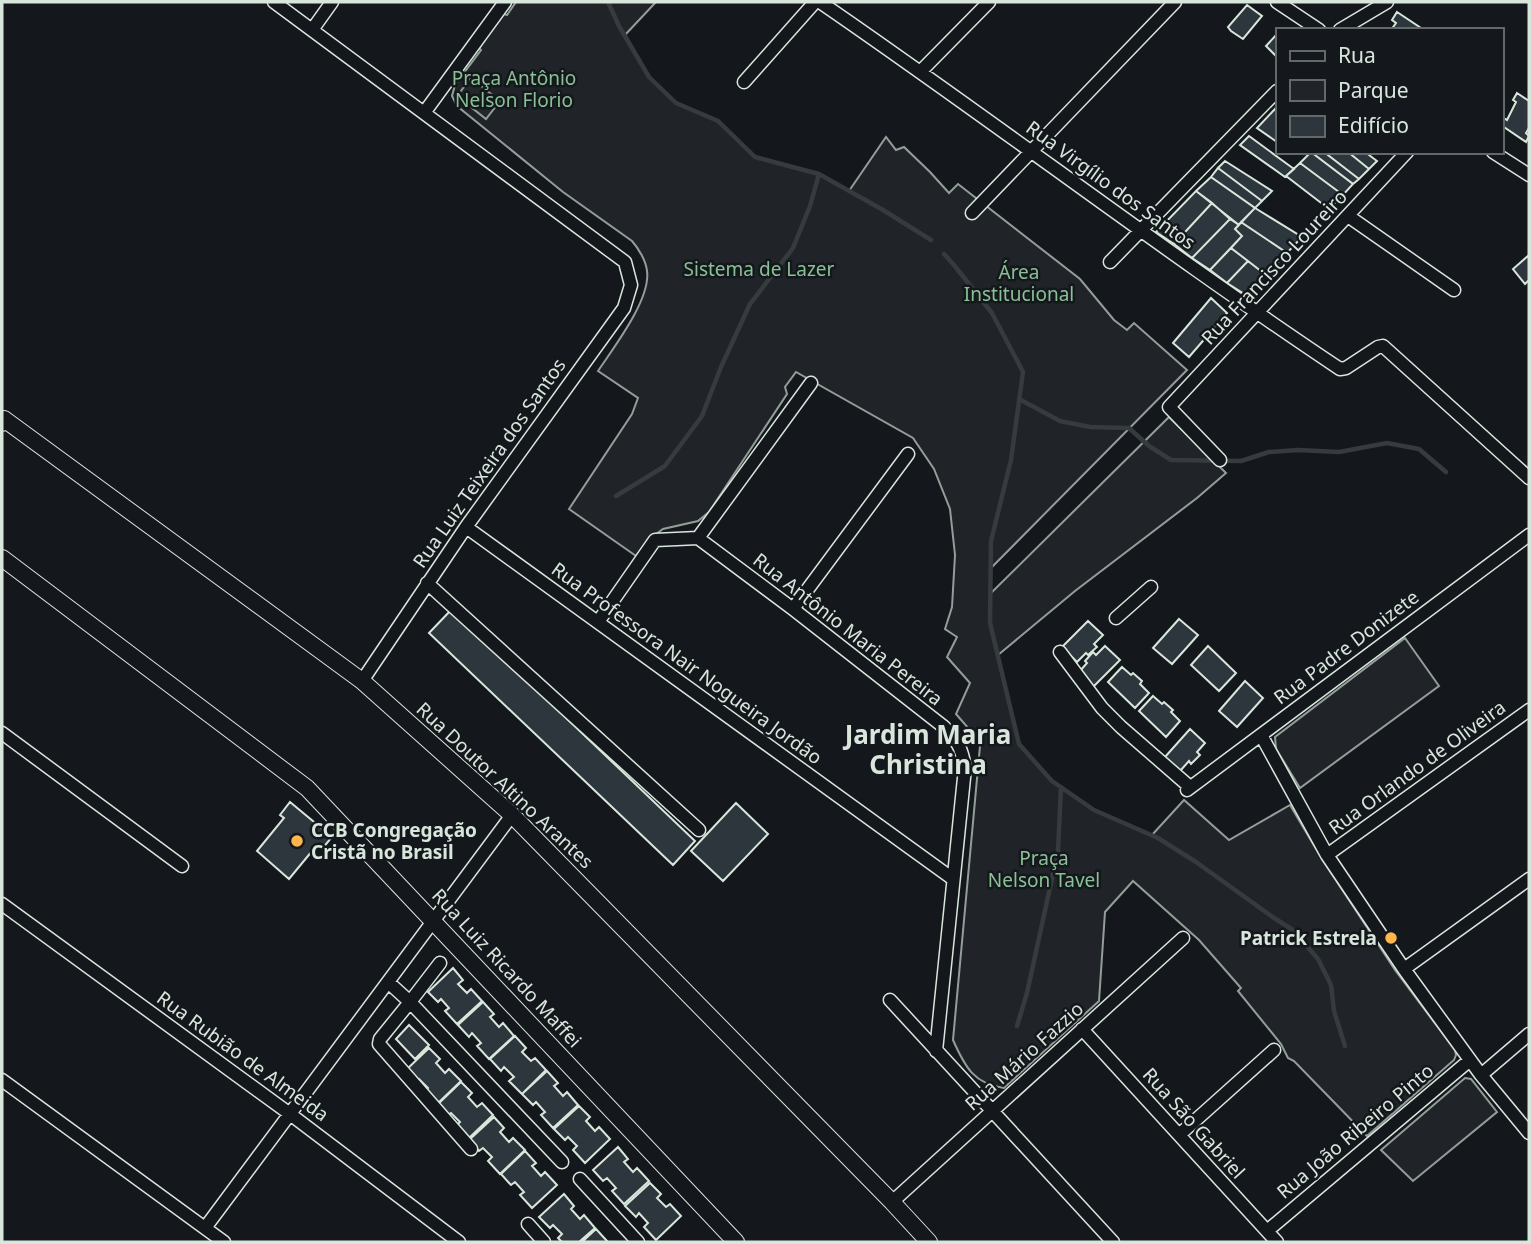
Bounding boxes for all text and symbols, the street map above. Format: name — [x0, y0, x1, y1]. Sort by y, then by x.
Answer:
legend — [1276, 28, 1503, 154]
text: Rua — [1338, 41, 1376, 69]
park label: Praça Antônio Nelson Florio — [452, 65, 576, 113]
text: Parque — [1338, 76, 1408, 104]
text: Edifício — [1338, 111, 1409, 139]
street label: Rua Virgílio dos Santos — [1021, 115, 1201, 255]
street label: Rua Francisco Loureiro — [1195, 184, 1353, 350]
park label: Sistema de Lazer — [684, 256, 835, 282]
park label: Área Institucional — [964, 259, 1074, 307]
street label: Rua Luiz Teixeira dos Santos — [407, 353, 571, 573]
street label: Rua Antônio Maria Pereira — [748, 547, 948, 711]
street label: Rua Professora Nair Nogueira Jordão — [546, 556, 828, 770]
street label: Rua Padre Donizete — [1268, 584, 1424, 710]
street label: Rua Orlando de Oliveira — [1323, 694, 1511, 840]
street label: Rua Doutor Altino Arantes — [411, 696, 599, 874]
district label: Jardim Maria Christina — [843, 716, 1011, 782]
place label: CCB Congregação Cristã no Brasil — [311, 817, 477, 865]
marker: CCB Congregação Cristã no Brasil — [289, 833, 305, 849]
park label: Praça Nelson Tavel — [988, 845, 1100, 893]
street label: Rua Luiz Ricardo Maffei — [426, 883, 588, 1053]
place label: Patrick Estrela — [1240, 925, 1377, 951]
marker: Patrick Estrela — [1383, 930, 1399, 946]
street label: Rua Rubião de Almeida — [152, 985, 334, 1127]
street label: Rua Mário Fazzio — [959, 996, 1089, 1116]
street label: Rua João Ribeiro Pinto — [1271, 1058, 1439, 1204]
street label: Rua São Gabriel — [1137, 1062, 1251, 1184]

